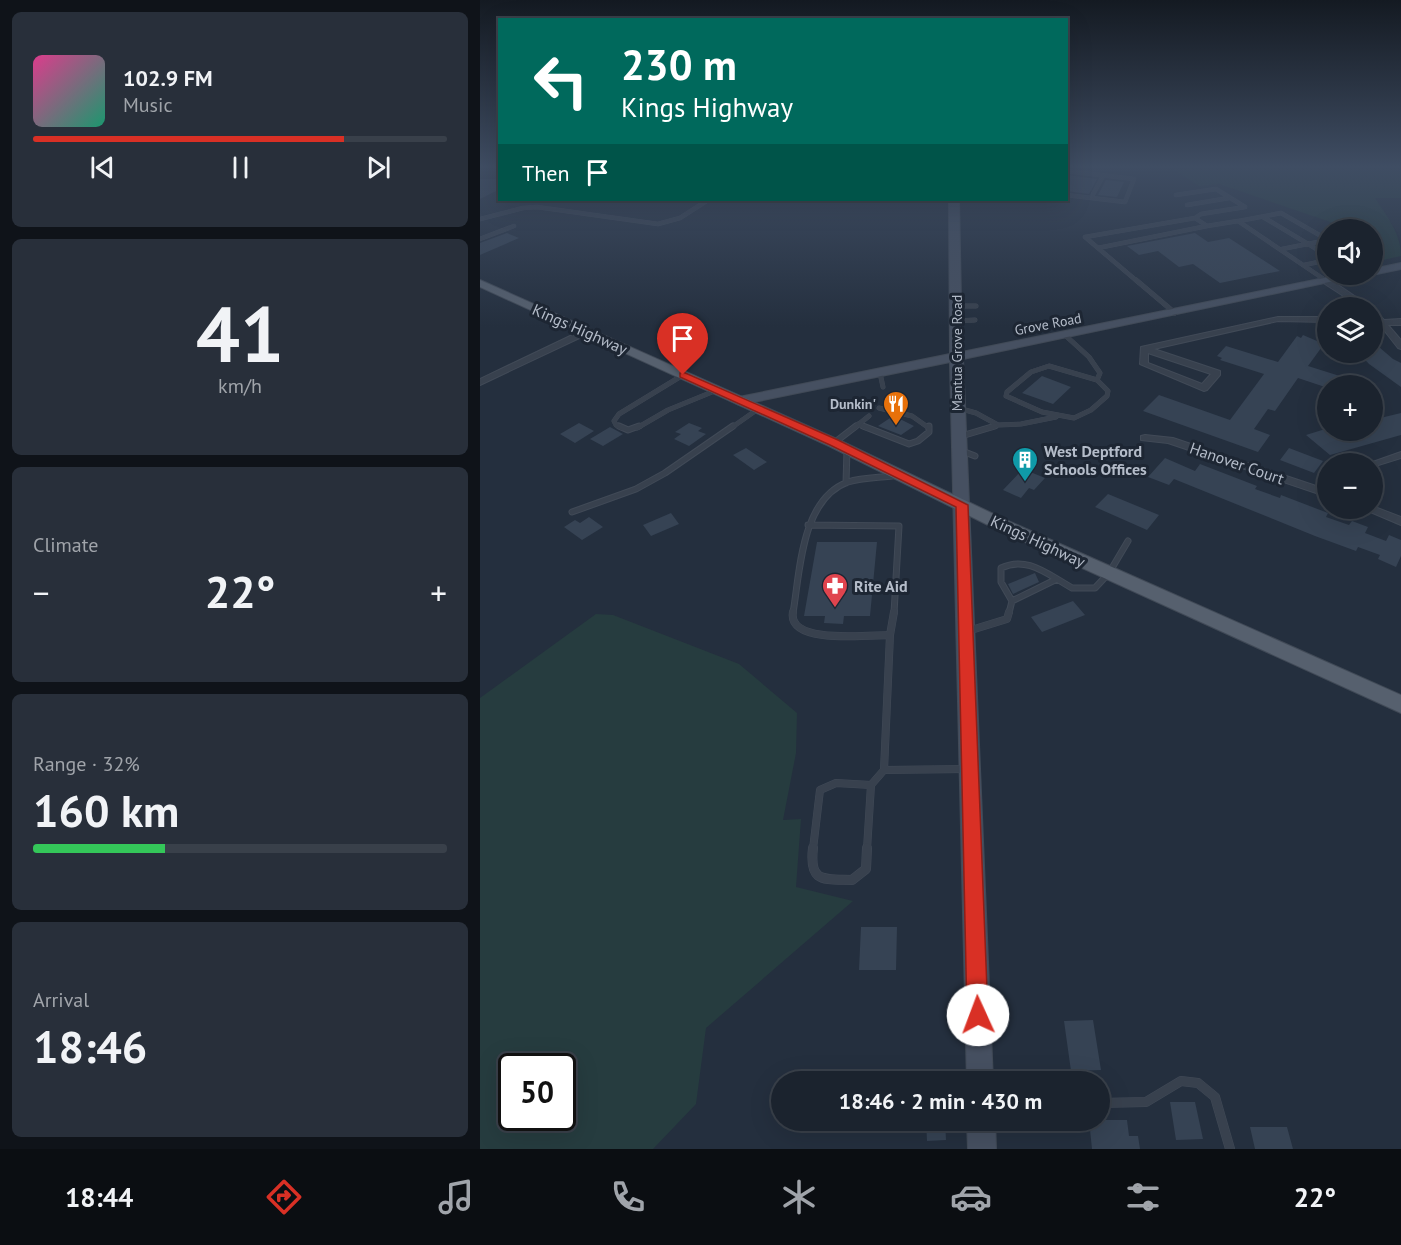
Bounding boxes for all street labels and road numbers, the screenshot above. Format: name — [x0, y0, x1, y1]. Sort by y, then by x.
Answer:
street label: Mantua Grove Road — [948, 295, 966, 411]
street label: Kings Highway — [529, 299, 631, 359]
street label: Grove Road — [1013, 309, 1083, 339]
street label: Hanover Court — [1187, 438, 1287, 489]
street label: Kings Highway — [988, 510, 1089, 572]

